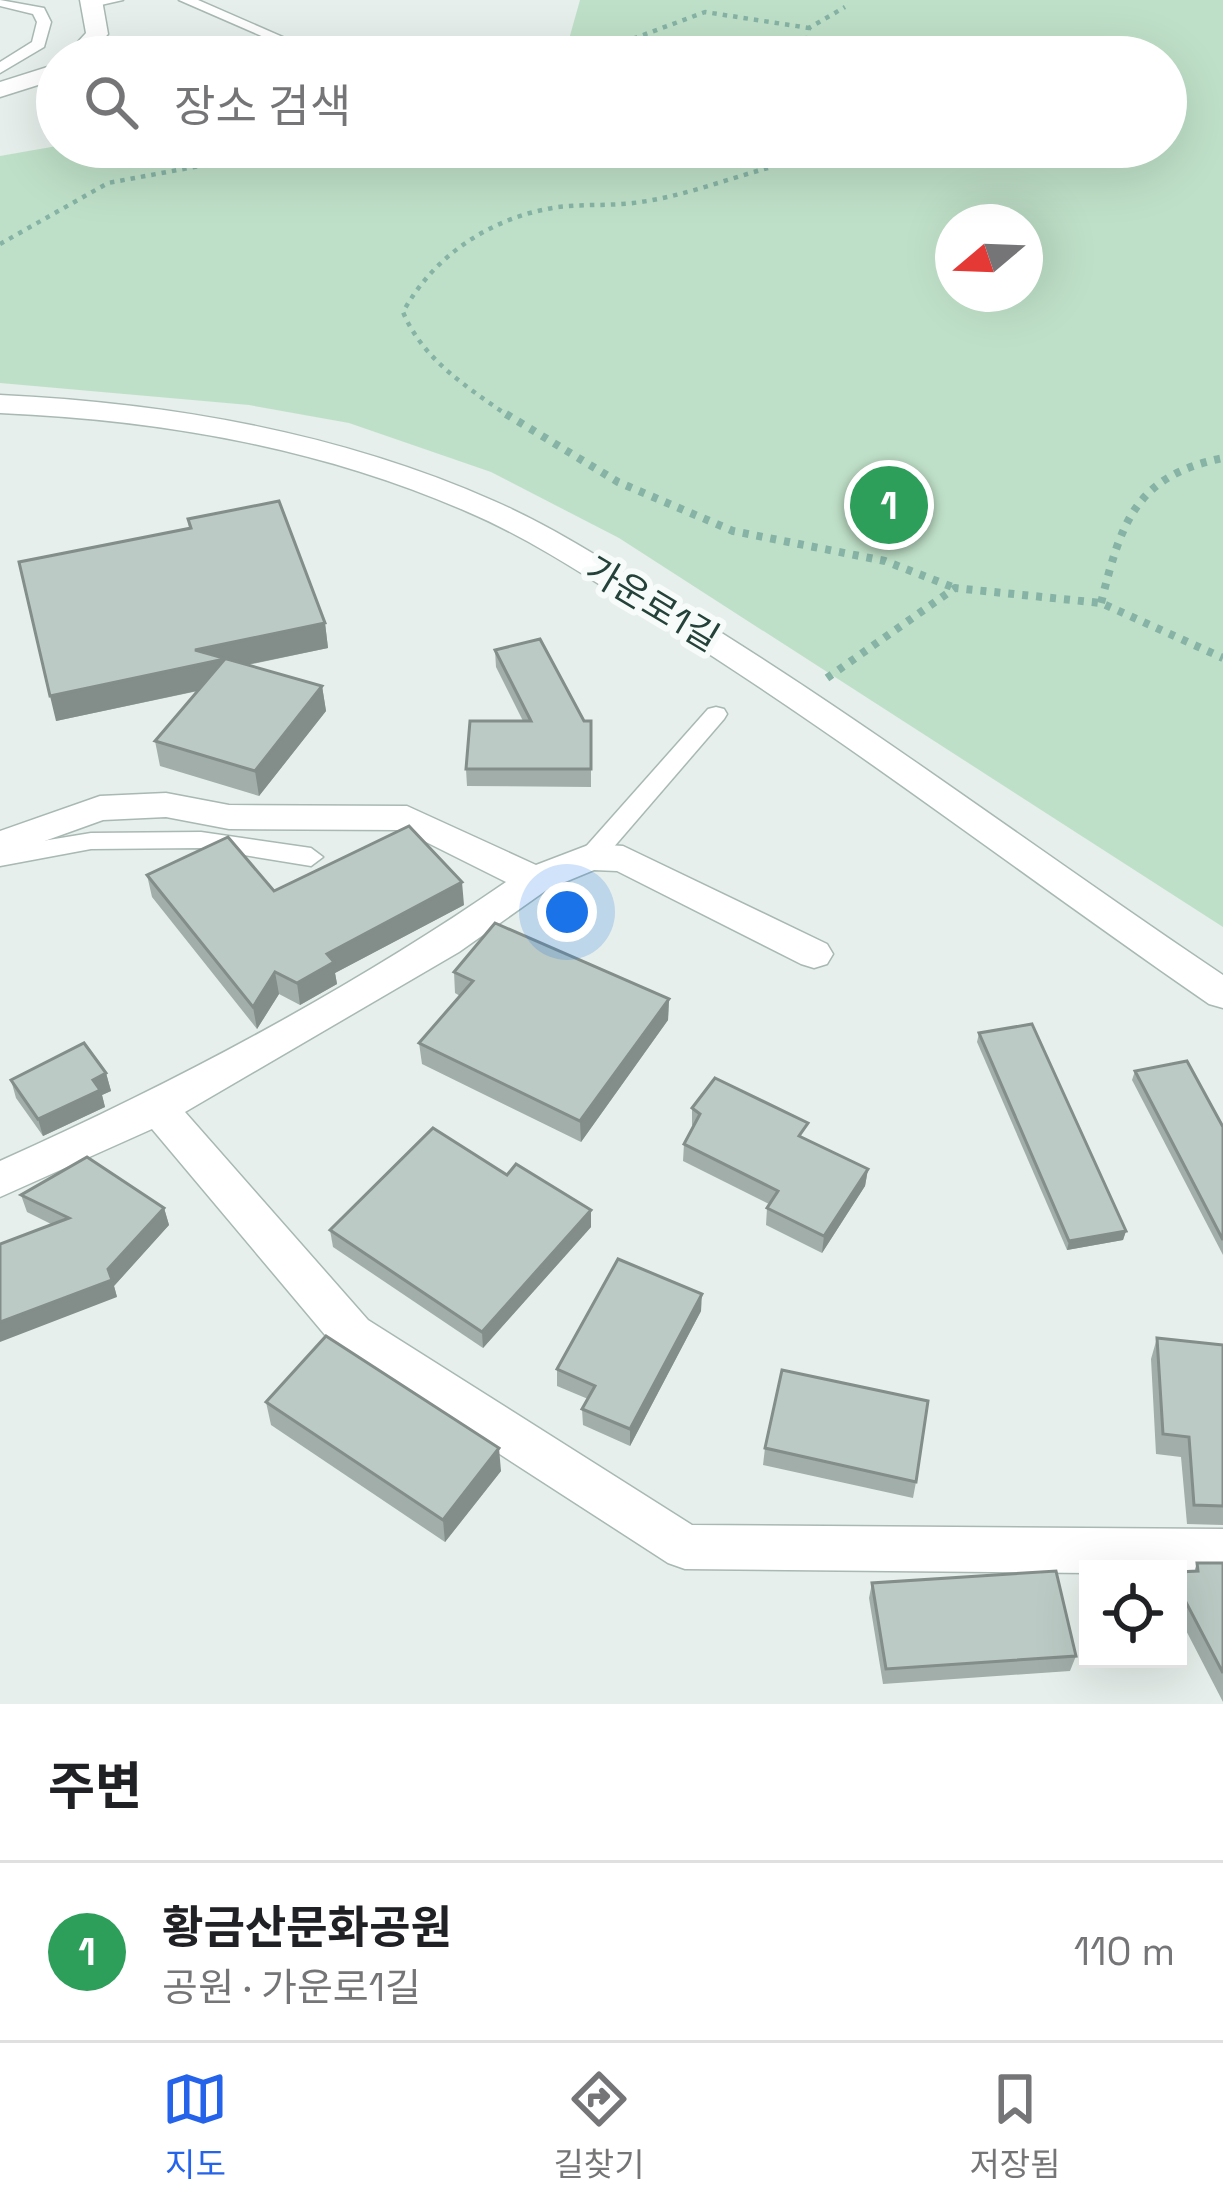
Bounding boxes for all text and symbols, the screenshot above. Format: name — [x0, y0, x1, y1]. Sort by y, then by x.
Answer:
search box — [36, 36, 1187, 168]
icon: search — [78, 69, 144, 135]
text: 장소 검색 — [174, 78, 351, 135]
north arrow — [935, 204, 1043, 312]
pin: 1 — [850, 460, 928, 550]
street label: 가운로1길 — [577, 546, 727, 662]
your location — [537, 882, 597, 942]
map controls — [1079, 1560, 1187, 1668]
button: locate — [1079, 1560, 1187, 1668]
text: 주변 — [48, 1754, 142, 1819]
text: 황금산문화공원 — [162, 1899, 452, 1956]
text: 1 — [78, 1927, 96, 1976]
text: 110 m — [1074, 1927, 1175, 1976]
text: 공원 · 가운로1길 — [162, 1963, 421, 2012]
tab: 지도 — [162, 2066, 228, 2186]
tab: 길찾기 — [553, 2066, 645, 2186]
tab: 저장됨 — [969, 2066, 1061, 2186]

